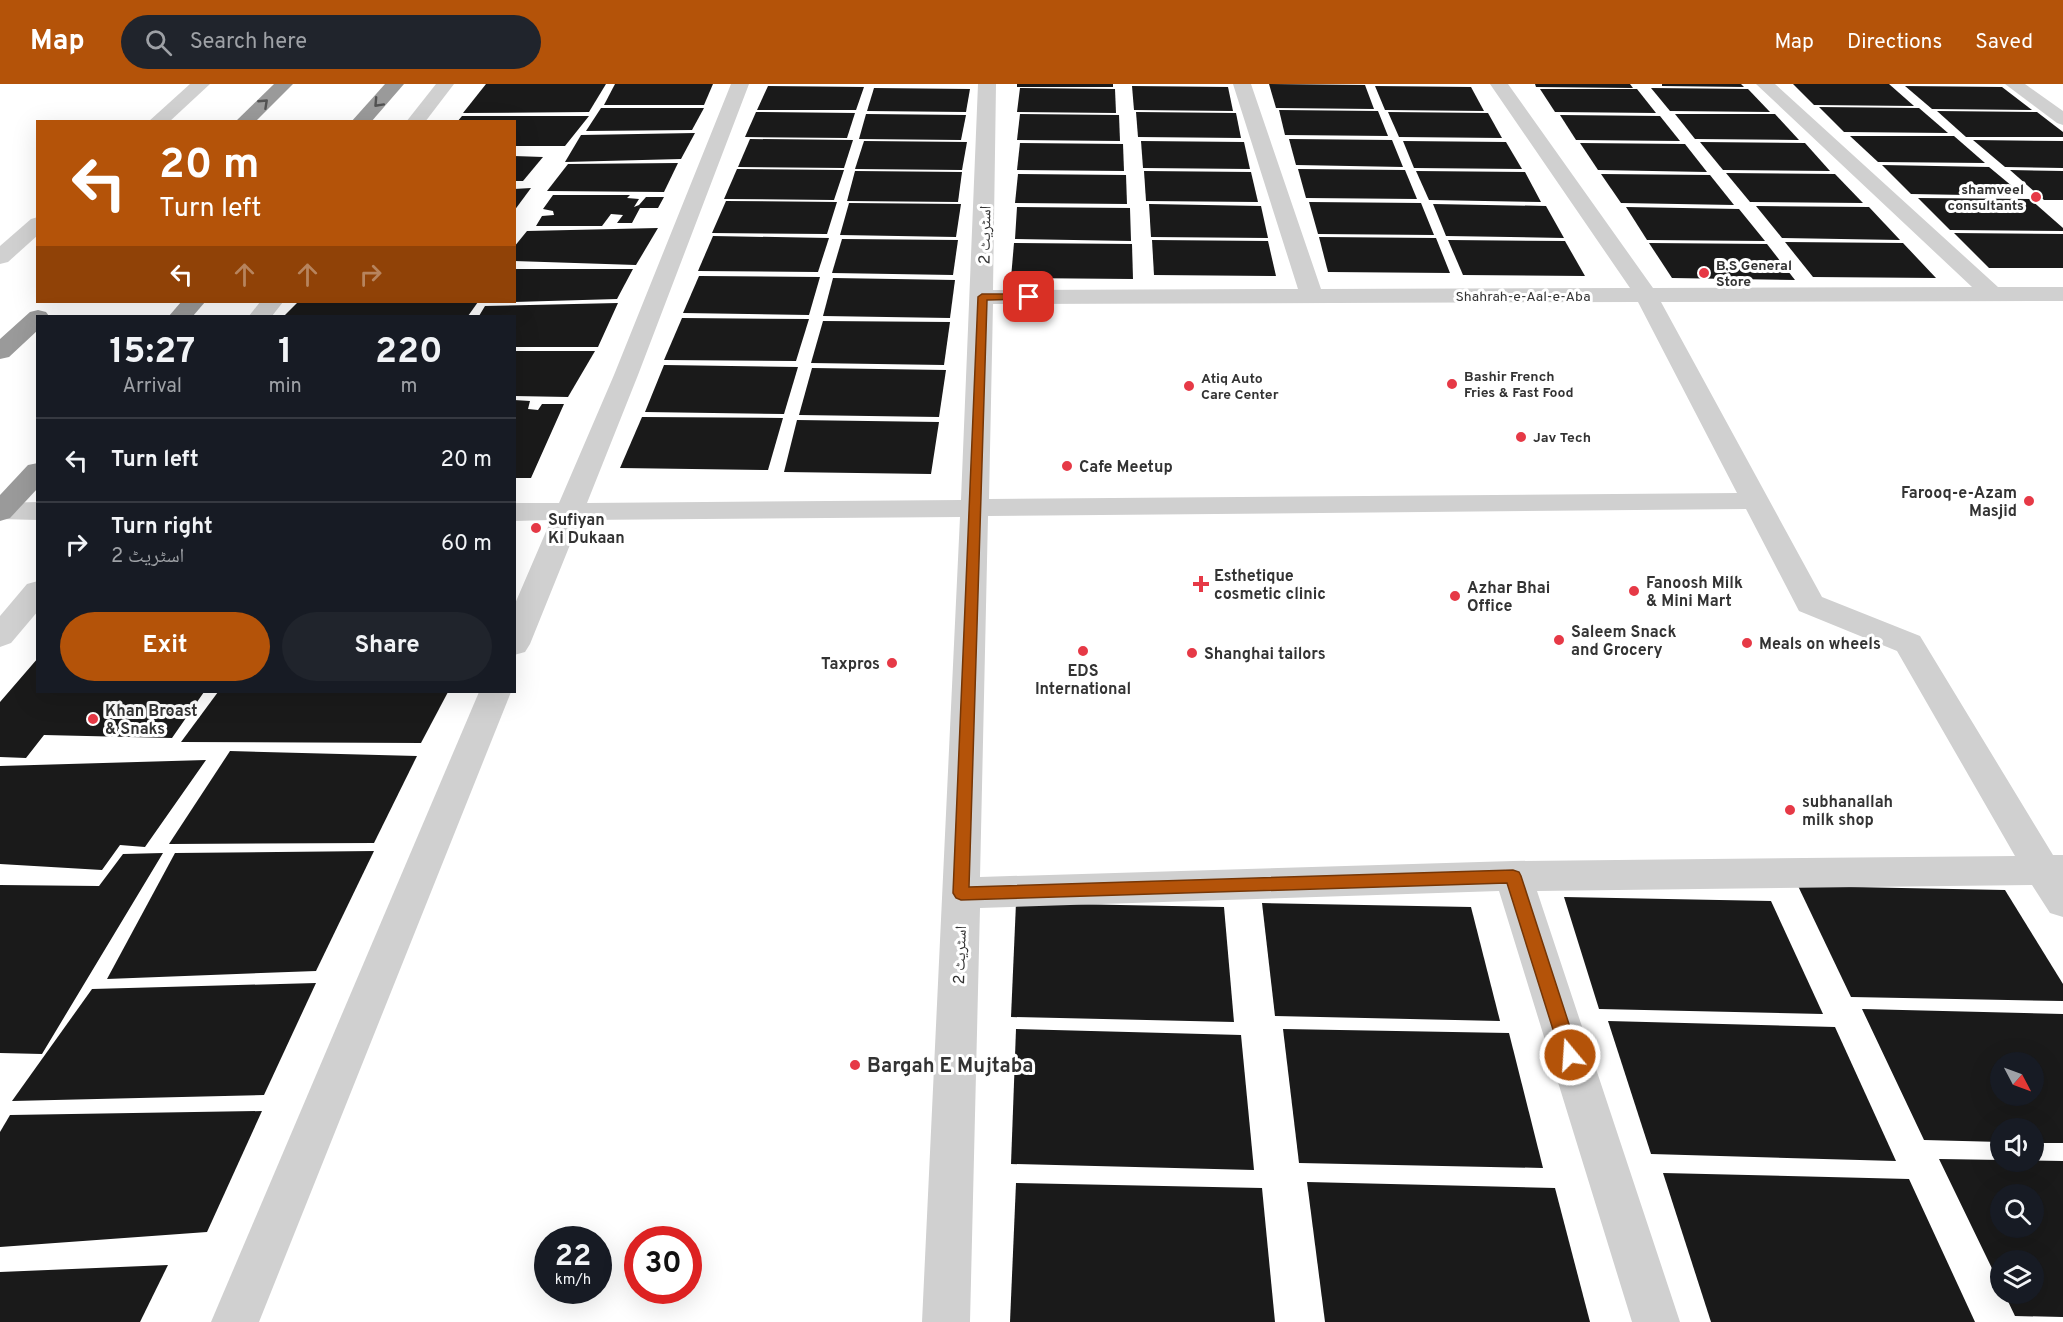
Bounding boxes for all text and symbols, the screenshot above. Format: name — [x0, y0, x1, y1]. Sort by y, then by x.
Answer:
search box — [121, 15, 541, 69]
text: Map — [30, 24, 85, 60]
icon: search — [142, 26, 175, 59]
text: Search here — [190, 29, 307, 56]
text: Map — [1774, 29, 1814, 56]
text: Directions — [1847, 29, 1942, 56]
text: Saved — [1975, 29, 2033, 56]
one-way arrow — [374, 95, 385, 106]
one-way arrow — [258, 99, 268, 110]
text: 20 m — [159, 140, 260, 193]
icon: left — [60, 144, 138, 222]
place label: shamveel consultants — [1948, 182, 2024, 215]
marker: shamveel consultants — [2029, 190, 2043, 204]
text: Turn left — [159, 192, 261, 226]
street label: اسٹریٹ 2 — [975, 206, 997, 265]
icon: left — [165, 258, 198, 291]
icon: ahead — [228, 258, 261, 291]
icon: ahead — [291, 258, 324, 291]
icon: right — [354, 258, 387, 291]
place label: B.S General Store — [1716, 258, 1792, 291]
marker: B.S General Store — [1697, 266, 1711, 280]
pin — [1003, 271, 1054, 322]
icon: arrive — [1012, 280, 1045, 313]
street label: Shahrah-e-Aal-e-Aba — [1455, 289, 1591, 306]
text: 15:27 — [109, 330, 195, 376]
text: 1 — [278, 330, 292, 376]
text: 220 — [375, 330, 443, 376]
place label: Bashir French Fries & Fast Food — [1464, 369, 1574, 402]
place label: Atiq Auto Care Center — [1201, 371, 1279, 404]
text: Arrival — [122, 374, 182, 400]
text: min — [269, 374, 302, 400]
text: m — [400, 374, 417, 400]
marker: Bashir French Fries & Fast Food — [1445, 377, 1459, 391]
marker: Atiq Auto Care Center — [1182, 379, 1196, 393]
marker: Jav Tech — [1514, 430, 1528, 444]
place label: Jav Tech — [1533, 430, 1591, 447]
icon: left — [60, 444, 93, 477]
text: Turn left — [111, 447, 199, 474]
text: 20 m — [441, 447, 492, 474]
place label: Cafe Meetup — [1079, 458, 1173, 478]
marker: Cafe Meetup — [1060, 459, 1074, 473]
place label: Farooq-e-Azam Masjid — [1901, 484, 2017, 522]
marker: Farooq-e-Azam Masjid — [2022, 494, 2036, 508]
place label: Sufiyan Ki Dukaan — [548, 511, 625, 549]
text: Turn right — [111, 514, 213, 541]
marker: Sufiyan Ki Dukaan — [529, 521, 543, 535]
icon: right — [60, 528, 93, 561]
text: 60 m — [441, 531, 492, 558]
text: اسٹریٹ 2 — [111, 544, 184, 570]
place label: Esthetique cosmetic clinic — [1214, 567, 1326, 605]
place label: Fanoosh Milk & Mini Mart — [1646, 574, 1743, 612]
marker: Esthetique cosmetic clinic — [1192, 575, 1210, 593]
place label: Azhar Bhai Office — [1467, 579, 1550, 617]
marker: Fanoosh Milk & Mini Mart — [1627, 584, 1641, 598]
marker: Azhar Bhai Office — [1448, 589, 1462, 603]
button: Exit — [60, 612, 270, 681]
button: Share — [282, 612, 492, 681]
place label: Saleem Snack and Grocery — [1571, 623, 1677, 661]
marker: Saleem Snack and Grocery — [1552, 633, 1566, 647]
place label: Meals on wheels — [1759, 635, 1881, 655]
marker: Meals on wheels — [1740, 636, 1754, 650]
marker: EDS International — [1076, 644, 1090, 658]
place label: Shanghai tailors — [1204, 645, 1326, 665]
marker: Shanghai tailors — [1185, 646, 1199, 660]
place label: Taxpros — [821, 655, 880, 675]
marker: Taxpros — [885, 656, 899, 670]
place label: EDS International — [1035, 662, 1131, 700]
place label: Khan Broast & Snaks — [105, 702, 198, 740]
marker: Khan Broast & Snaks — [86, 712, 100, 726]
place label: subhanallah milk shop — [1802, 793, 1893, 831]
marker: subhanallah milk shop — [1783, 803, 1797, 817]
street label: اسٹریٹ 2 — [950, 925, 972, 985]
position arrow — [1538, 1023, 1602, 1087]
north arrow — [1990, 1052, 2044, 1106]
map controls — [1990, 1052, 2044, 1304]
place label: Bargah E Mujtaba — [867, 1054, 1033, 1080]
marker: Bargah E Mujtaba — [848, 1058, 862, 1072]
button: sound — [1990, 1118, 2044, 1172]
button: search — [1990, 1184, 2044, 1238]
speed limit sign: 30 — [624, 1226, 702, 1304]
text: 22 — [555, 1239, 591, 1276]
button: layers — [1990, 1250, 2044, 1304]
text: km/h — [555, 1271, 591, 1290]

